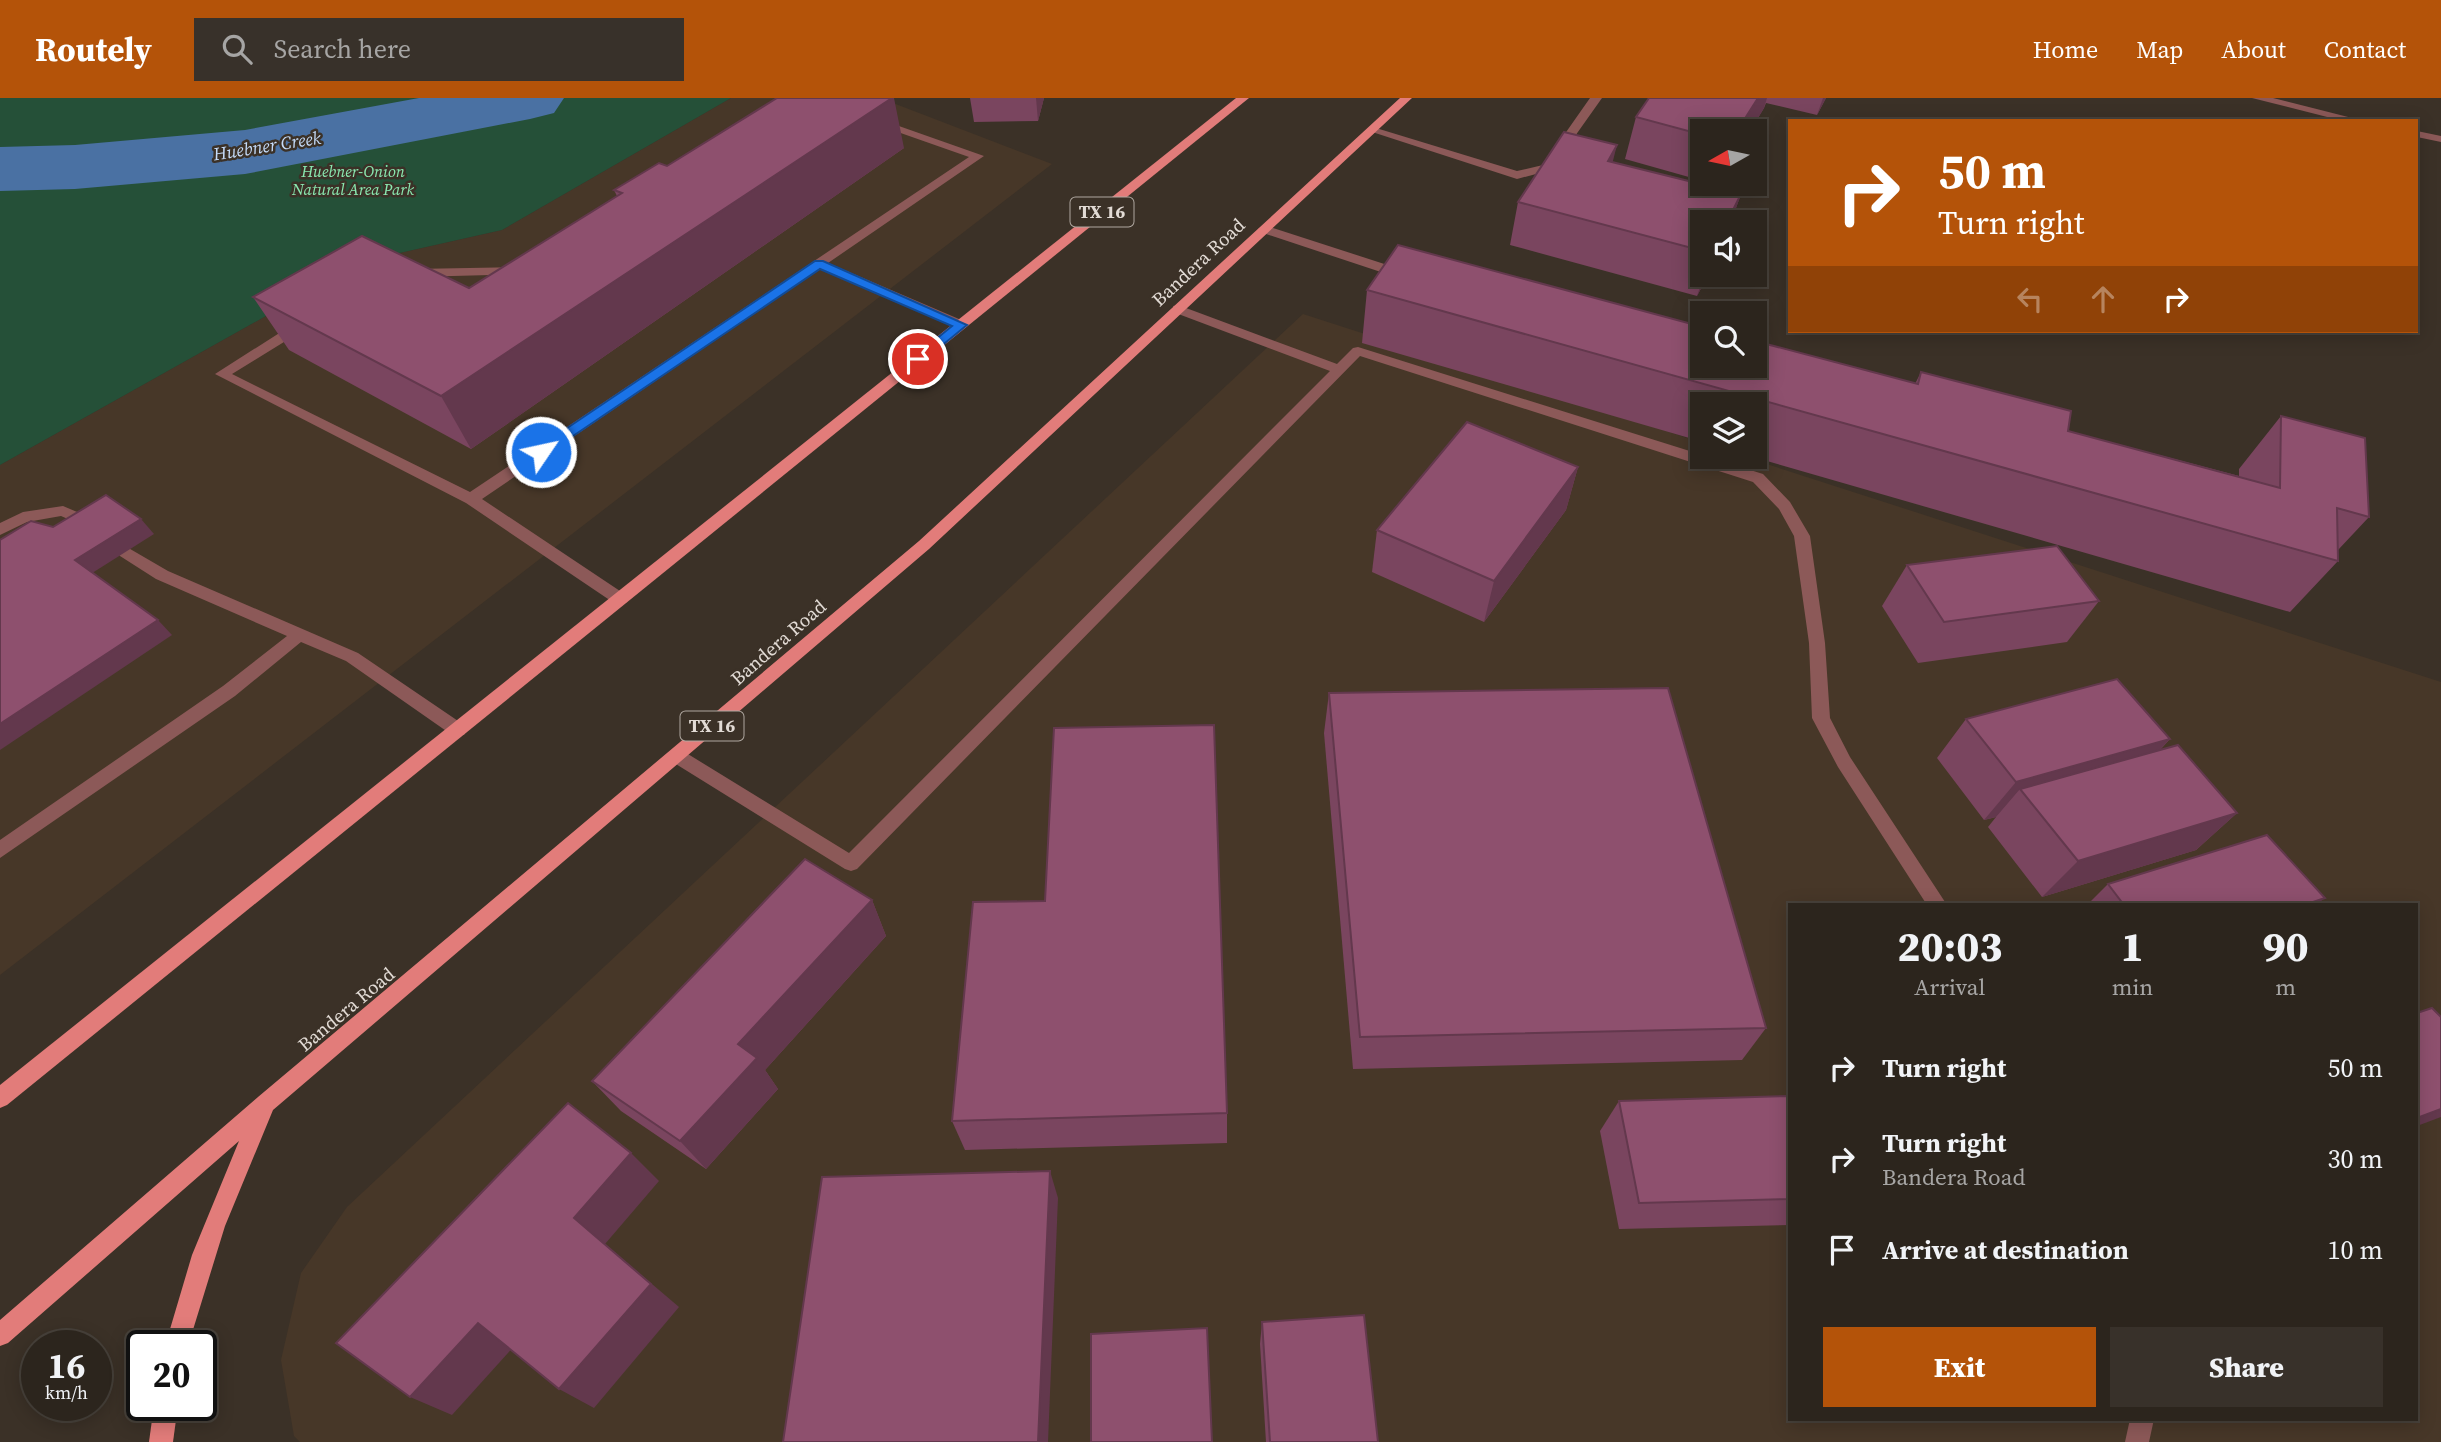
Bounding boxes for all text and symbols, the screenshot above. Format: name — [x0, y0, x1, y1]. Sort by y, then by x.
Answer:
search box — [194, 18, 684, 81]
text: Routely — [35, 27, 152, 72]
icon: search — [218, 30, 256, 68]
text: Search here — [274, 31, 411, 67]
text: Home — [2033, 33, 2098, 66]
text: Map — [2136, 33, 2183, 66]
text: About — [2221, 33, 2286, 66]
text: Contact — [2324, 33, 2406, 66]
north arrow — [1690, 119, 1768, 196]
map controls — [1690, 119, 1767, 469]
water label: Huebner Creek — [210, 125, 323, 167]
text: 50 m — [1938, 137, 2046, 204]
icon: right — [1823, 147, 1914, 238]
park label: Huebner-Onion Natural Area Park — [291, 160, 414, 200]
road number: TX 16 — [1070, 198, 1134, 226]
text: Turn right — [1938, 201, 2084, 245]
button: sound — [1690, 210, 1767, 287]
street label: Bandera Road — [1146, 212, 1250, 312]
icon: left — [2011, 280, 2049, 318]
icon: ahead — [2084, 280, 2122, 318]
icon: right — [2157, 280, 2195, 318]
button: search — [1690, 301, 1767, 378]
pin — [888, 329, 948, 389]
icon: arrive — [899, 340, 937, 378]
button: layers — [1690, 392, 1767, 469]
position arrow — [504, 415, 578, 489]
street label: Bandera Road — [725, 593, 831, 691]
road number: TX 16 — [680, 712, 744, 740]
text: 20:03 — [1897, 917, 2002, 975]
text: 1 — [2121, 917, 2144, 975]
text: 90 — [2262, 917, 2309, 975]
street label: Bandera Road — [292, 961, 400, 1057]
text: Arrival — [1914, 971, 1985, 1003]
text: min — [2112, 971, 2153, 1003]
text: m — [2275, 971, 2296, 1003]
icon: right — [1823, 1049, 1861, 1087]
text: Turn right — [1882, 1050, 2006, 1086]
text: 50 m — [2328, 1050, 2383, 1086]
text: Turn right — [1882, 1125, 2006, 1161]
icon: right — [1823, 1140, 1861, 1178]
text: 30 m — [2328, 1141, 2383, 1177]
text: Bandera Road — [1882, 1161, 2025, 1193]
icon: arrive — [1823, 1231, 1861, 1269]
text: Arrive at destination — [1882, 1232, 2129, 1268]
text: 10 m — [2328, 1232, 2383, 1268]
button: Exit — [1823, 1327, 2096, 1407]
button: Share — [2110, 1327, 2383, 1407]
speed limit sign: 20 — [126, 1330, 217, 1421]
text: 16 — [48, 1342, 85, 1390]
text: km/h — [45, 1380, 88, 1405]

